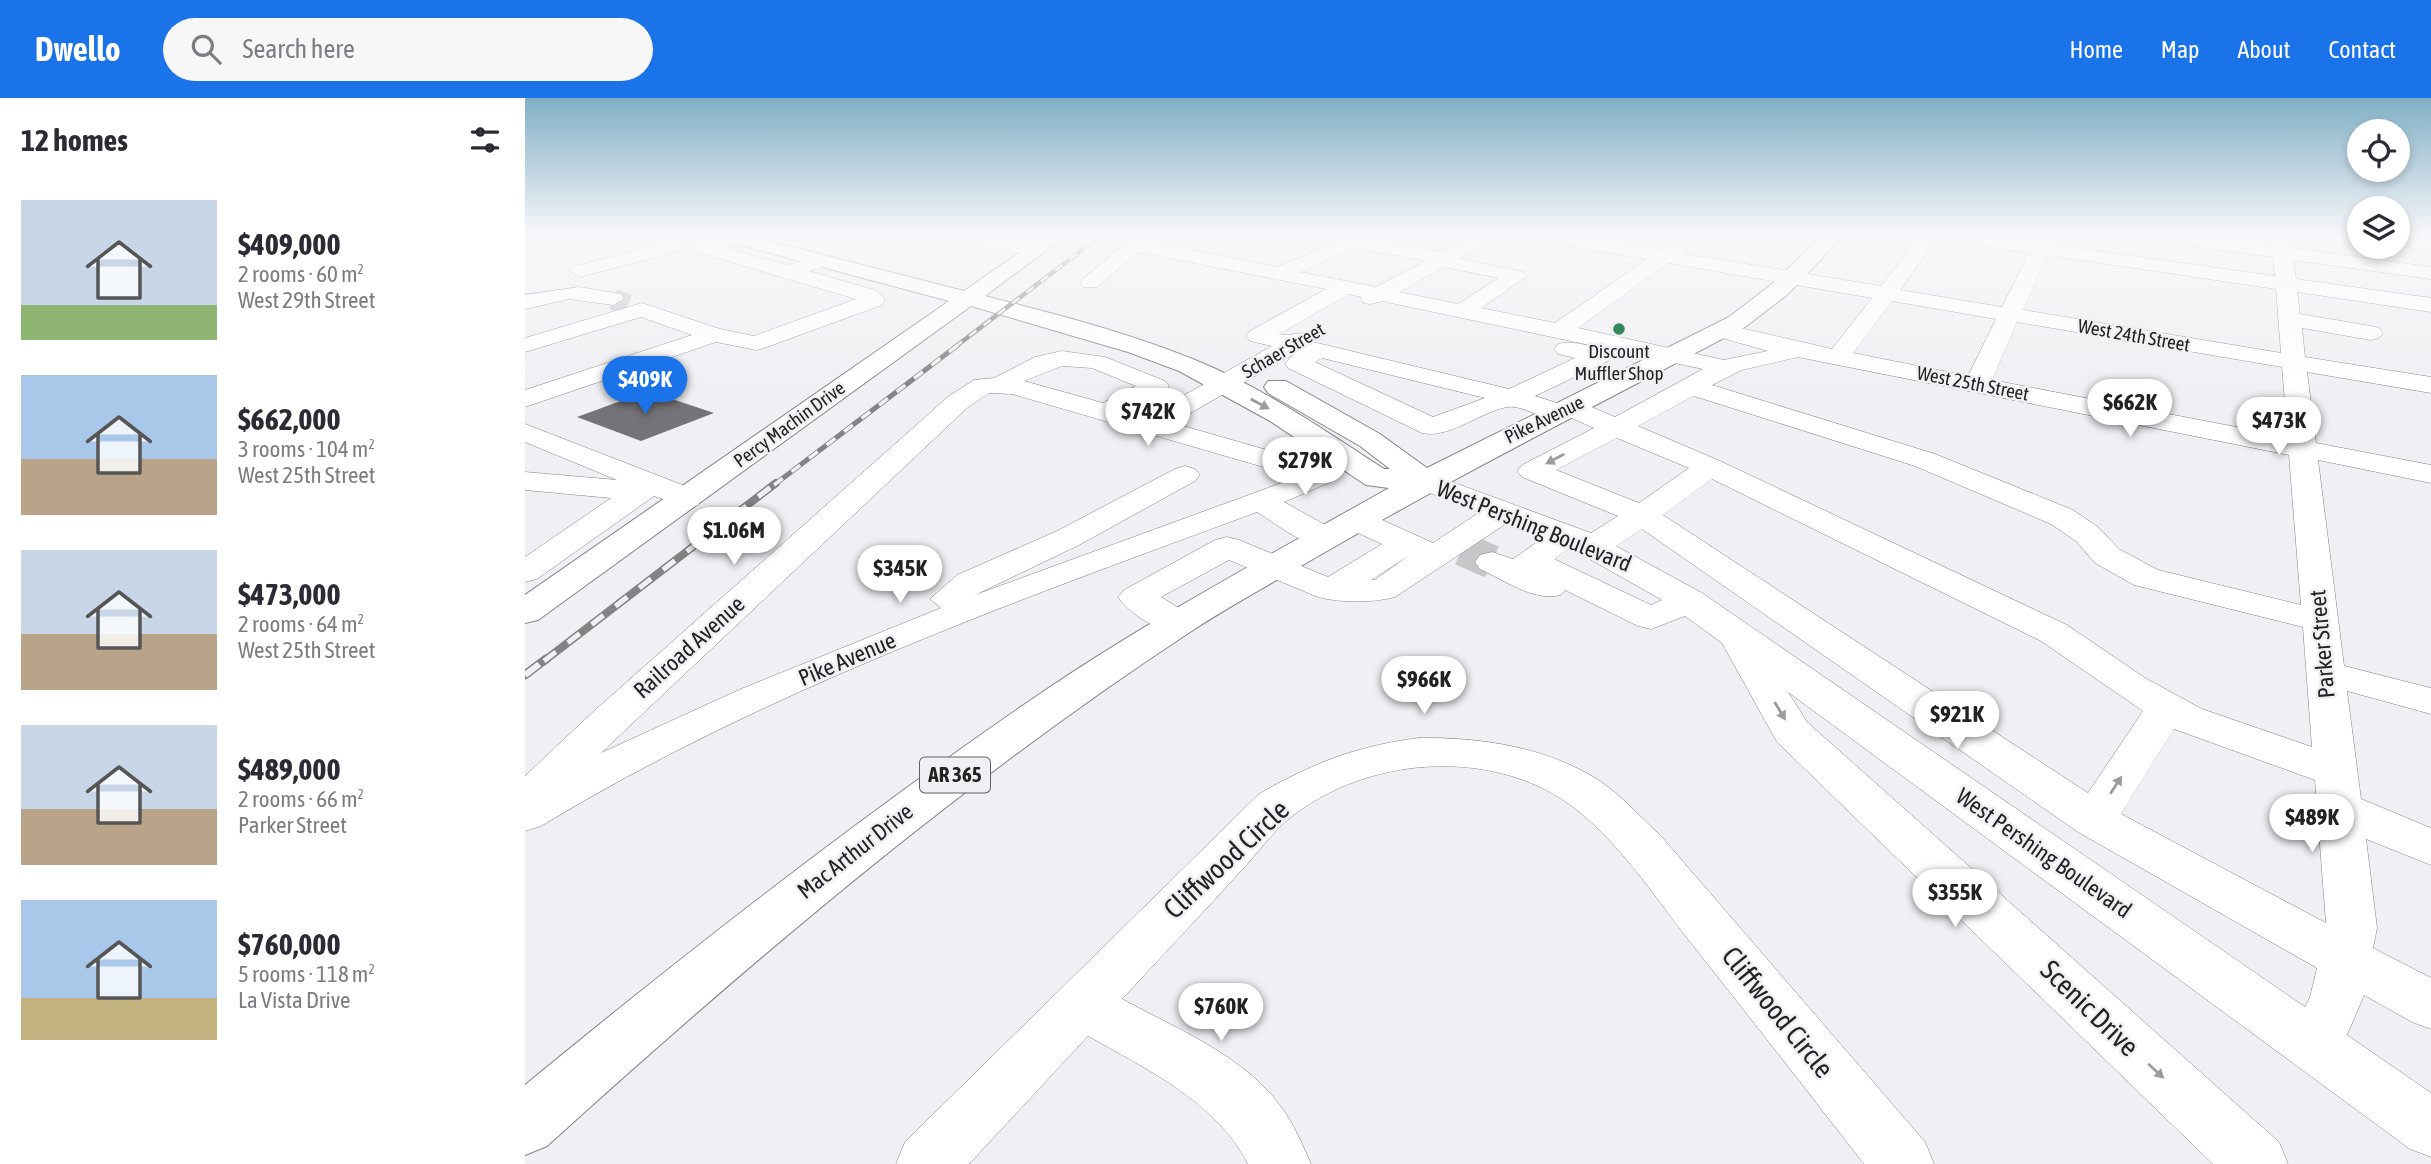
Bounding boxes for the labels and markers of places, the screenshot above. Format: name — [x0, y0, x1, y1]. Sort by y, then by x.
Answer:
marker: Discount Muffler Shop — [1611, 321, 1627, 337]
place label: Discount Muffler Shop — [1574, 340, 1664, 384]
pin: $409K — [596, 356, 694, 416]
pin: $662K — [2081, 380, 2179, 439]
pin: $742K — [1099, 388, 1197, 448]
pin: $473K — [2230, 398, 2328, 457]
pin: $279K — [1256, 438, 1354, 497]
pin: $1.06M — [677, 508, 791, 567]
pin: $345K — [851, 546, 949, 605]
pin: $966K — [1375, 656, 1473, 716]
pin: $921K — [1908, 692, 2006, 751]
pin: $489K — [2263, 794, 2361, 854]
pin: $355K — [1906, 870, 2004, 929]
pin: $760K — [1172, 984, 1270, 1043]

